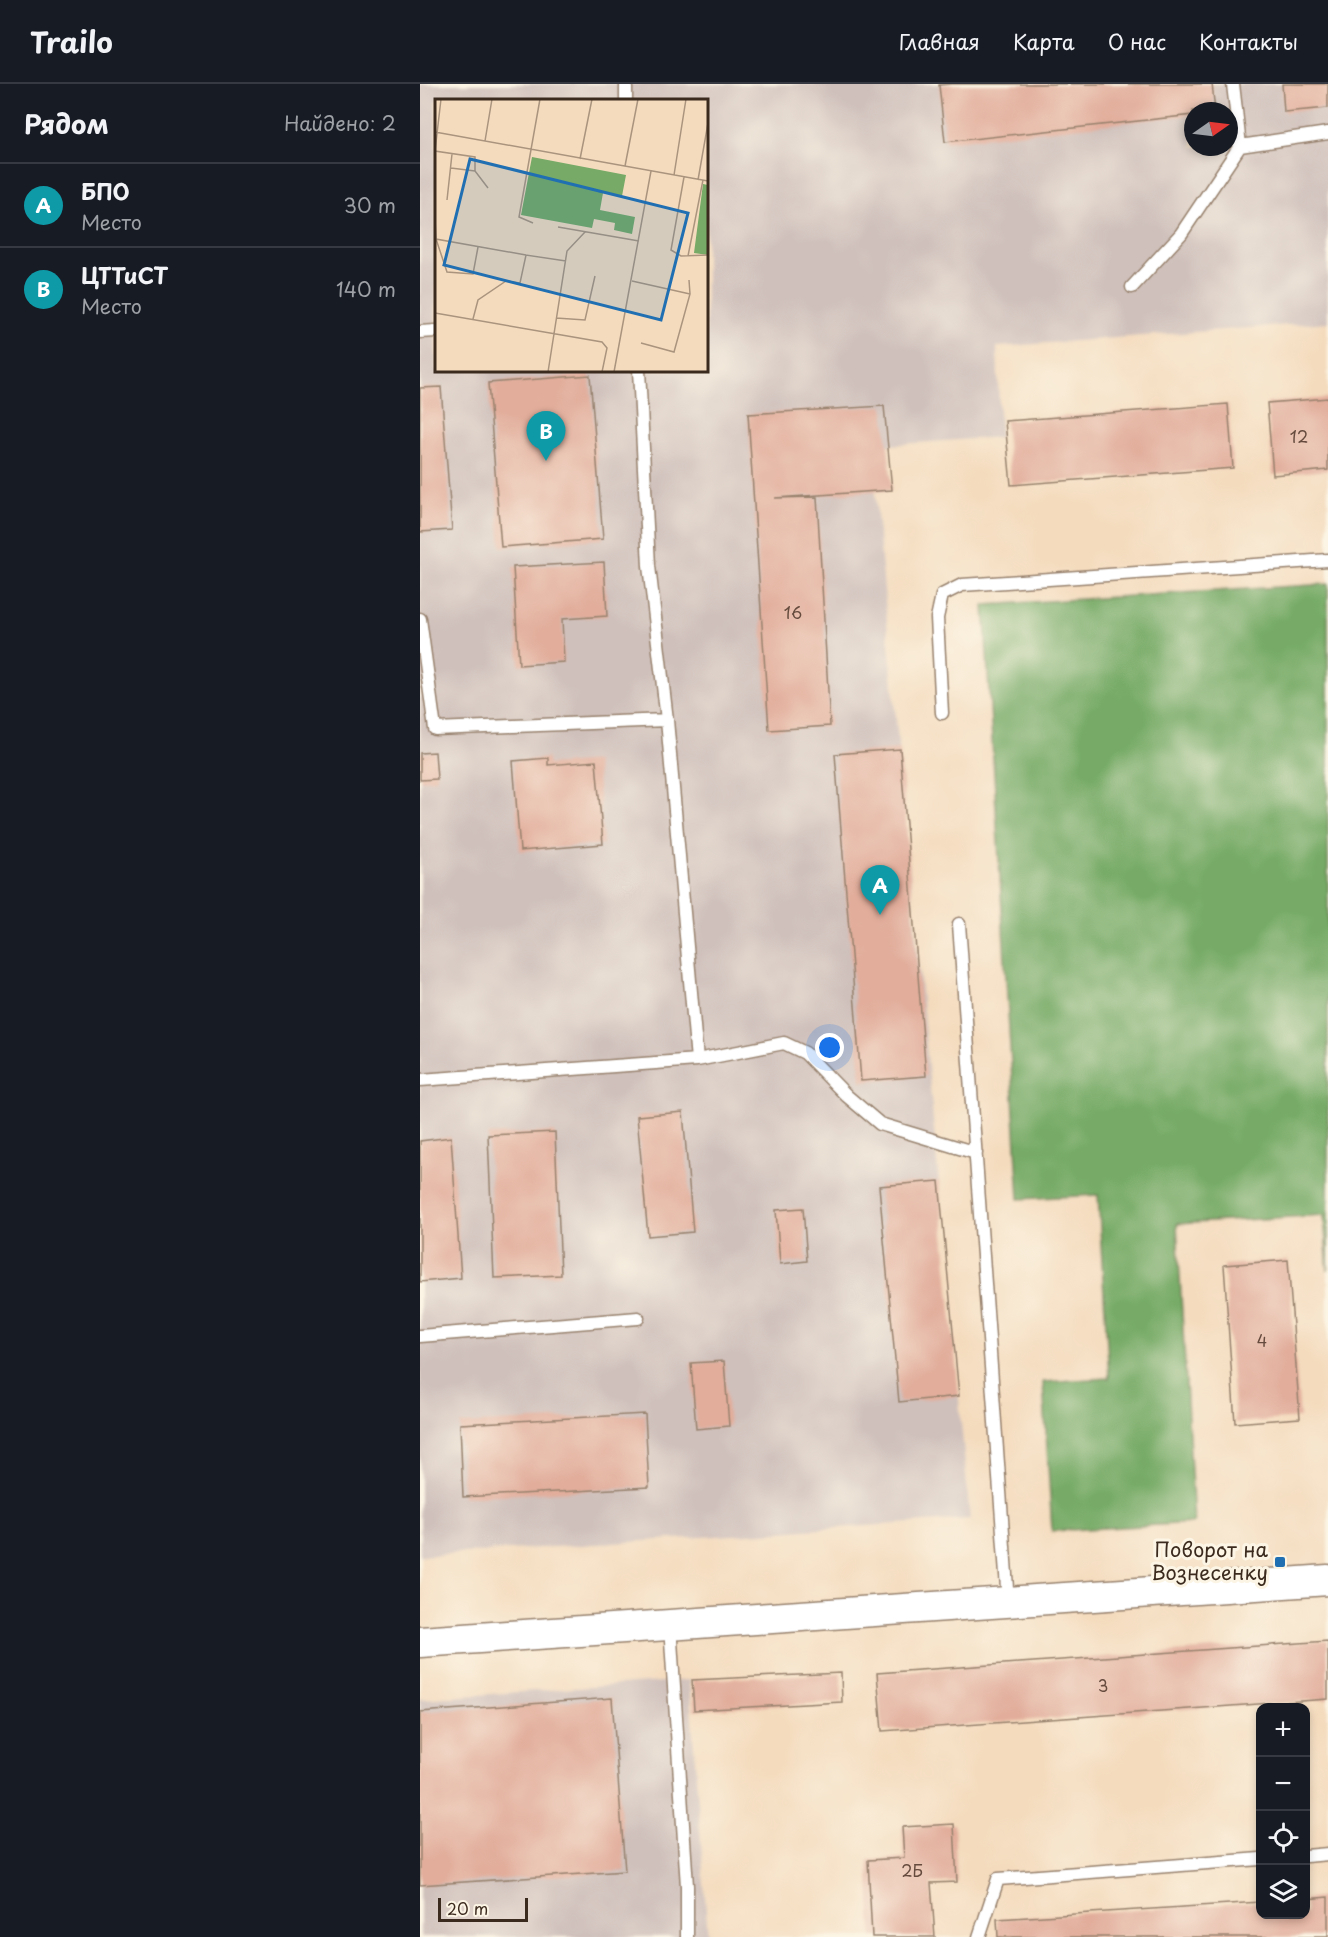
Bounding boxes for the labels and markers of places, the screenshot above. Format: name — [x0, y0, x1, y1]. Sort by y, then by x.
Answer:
pin: B — [526, 412, 566, 461]
pin: A — [860, 866, 900, 915]
place label: Поворот на Вознесенку — [1151, 1534, 1269, 1587]
marker: Поворот на Вознесенку — [1273, 1555, 1287, 1569]

